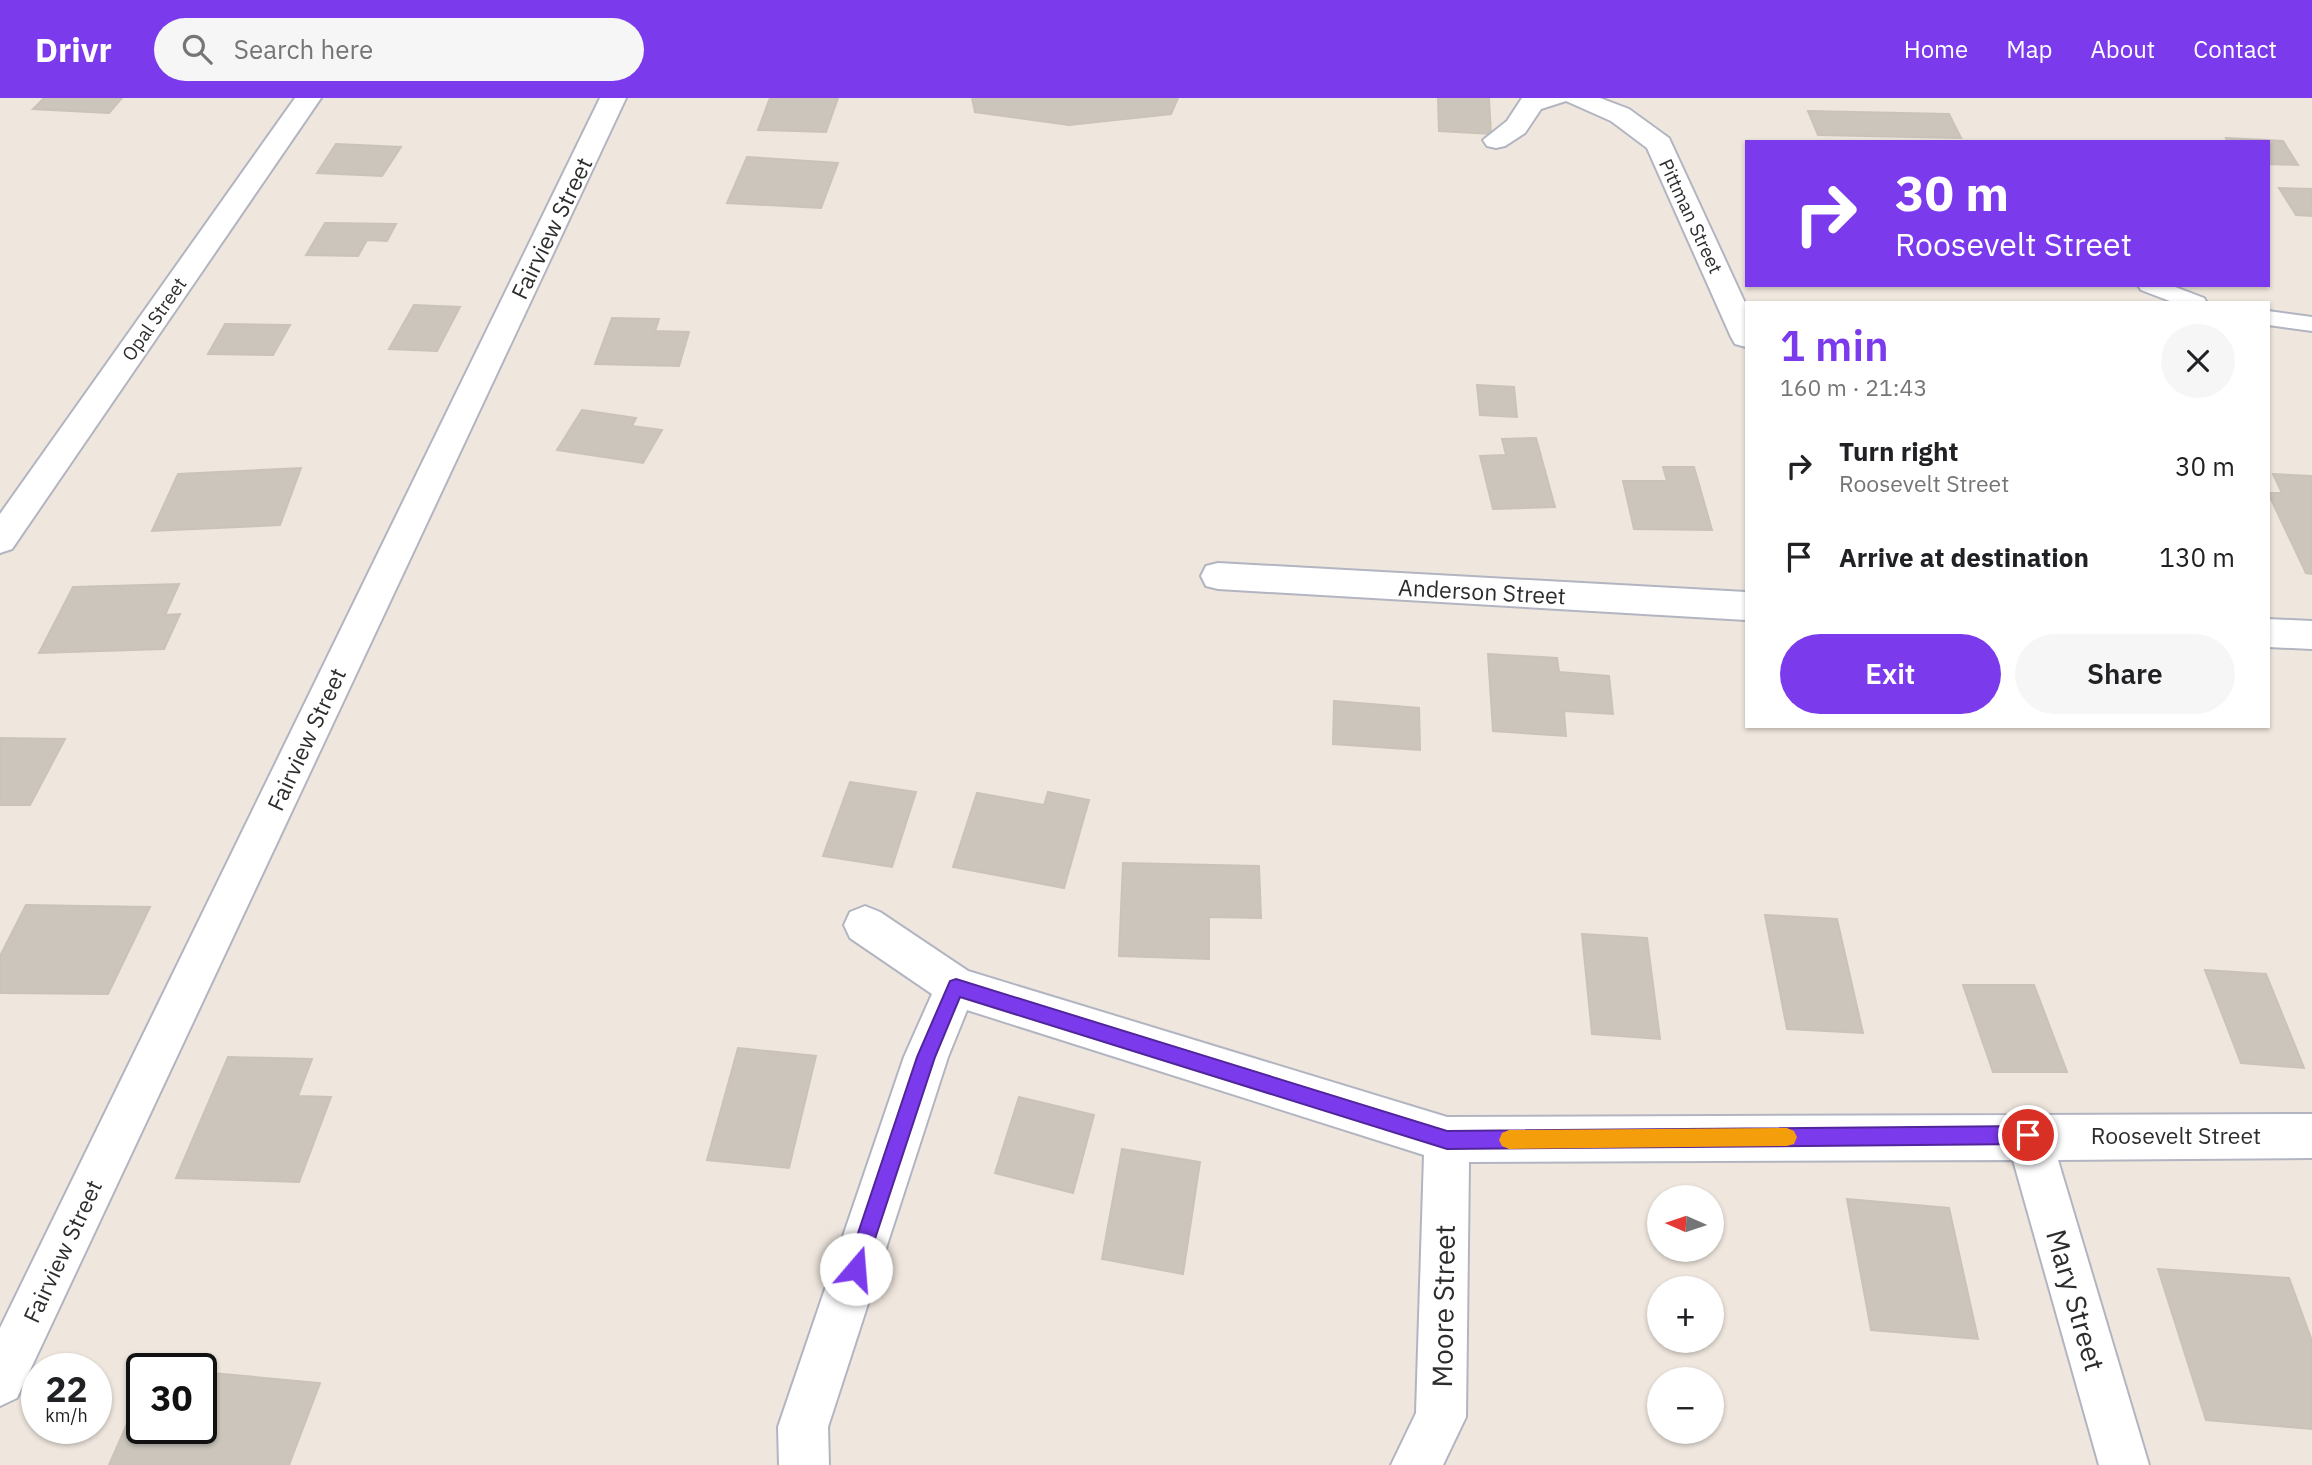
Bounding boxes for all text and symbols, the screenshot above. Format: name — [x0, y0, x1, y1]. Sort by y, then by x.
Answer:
search box — [154, 18, 644, 81]
text: Drivr — [35, 28, 112, 71]
icon: search — [178, 30, 216, 68]
text: Search here — [234, 32, 373, 66]
text: Home — [1904, 33, 1968, 65]
text: Map — [2006, 33, 2052, 65]
text: About — [2090, 33, 2155, 65]
text: Contact — [2193, 33, 2277, 65]
street label: Fairview Street — [504, 152, 598, 304]
street label: Pittman Street — [1654, 155, 1728, 277]
text: 30 m — [1895, 161, 2009, 224]
icon: right — [1780, 168, 1871, 259]
text: Roosevelt Street — [1895, 223, 2132, 265]
street label: Opal Street — [117, 273, 191, 365]
text: 1 min — [1780, 318, 1889, 373]
button: close — [2161, 324, 2235, 398]
text: 160 m · 21:43 — [1780, 372, 1927, 402]
text: Turn right — [1839, 434, 1958, 468]
icon: right — [1780, 447, 1818, 485]
text: 30 m — [2175, 449, 2235, 483]
text: Roosevelt Street — [1839, 468, 2009, 498]
icon: arrive — [1780, 538, 1818, 576]
text: Arrive at destination — [1839, 540, 2089, 574]
text: 130 m — [2159, 540, 2235, 574]
street label: Anderson Street — [1397, 572, 1567, 610]
button: Exit — [1780, 634, 2001, 714]
button: Share — [2015, 634, 2235, 714]
street label: Fairview Street — [260, 663, 352, 815]
pin — [1998, 1105, 2058, 1165]
icon: arrive — [2009, 1116, 2047, 1154]
street label: Roosevelt Street — [2091, 1120, 2261, 1150]
street label: Fairview Street — [16, 1175, 108, 1327]
north arrow — [1647, 1185, 1724, 1262]
map controls — [1647, 1185, 1724, 1444]
street label: Moore Street — [1423, 1224, 1463, 1388]
street label: Mary Street — [2038, 1225, 2114, 1375]
position arrow — [819, 1232, 893, 1306]
button: + — [1647, 1276, 1724, 1353]
speed limit sign: 30 — [126, 1353, 217, 1444]
text: 22 — [45, 1366, 88, 1412]
button: − — [1647, 1367, 1724, 1444]
text: km/h — [45, 1404, 88, 1427]

